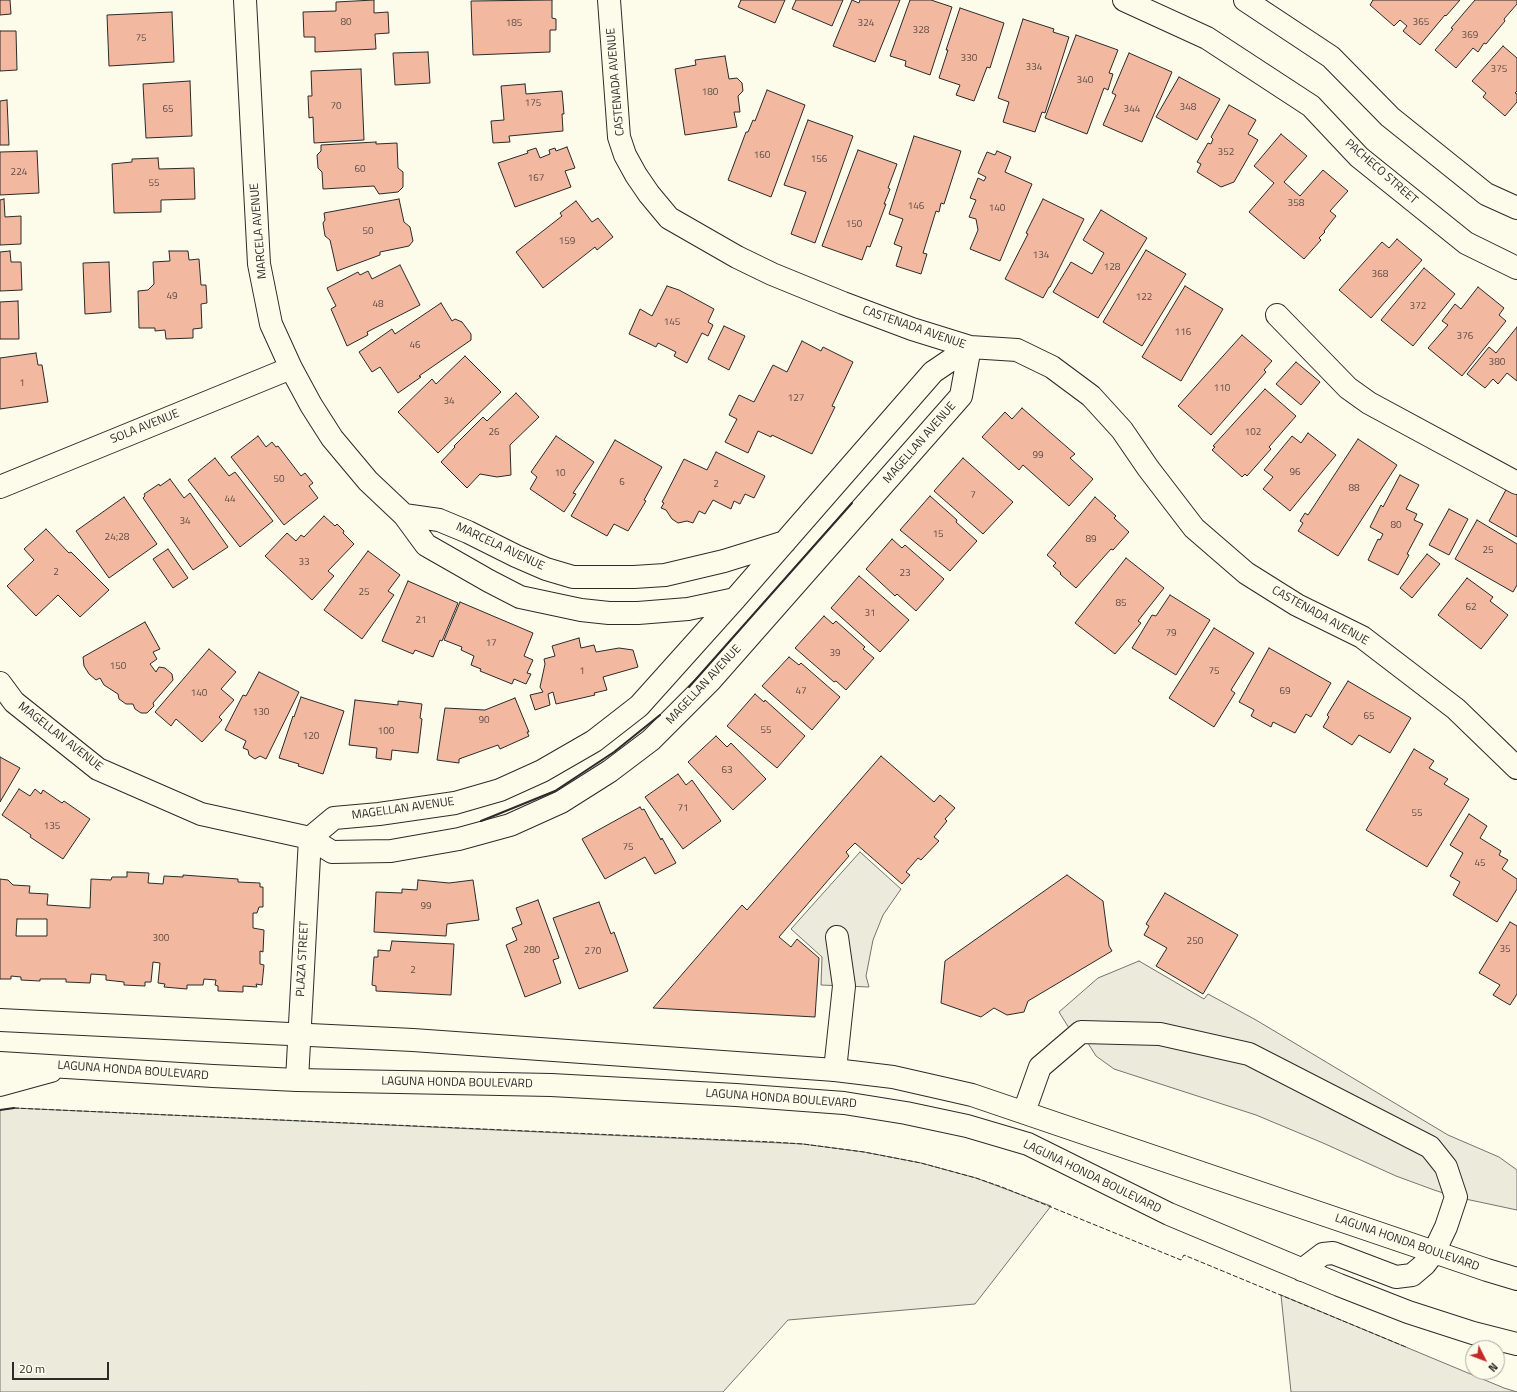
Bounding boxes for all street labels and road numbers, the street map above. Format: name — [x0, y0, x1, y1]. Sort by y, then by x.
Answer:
street label: CASTENADA AVENUE — [604, 27, 628, 137]
street label: PACHECO STREET — [1342, 136, 1420, 208]
street label: MARCELA AVENUE — [248, 182, 270, 280]
street label: CASTENADA AVENUE — [860, 304, 968, 352]
street label: MAGELLAN AVENUE — [881, 399, 959, 487]
street label: SOLA AVENUE — [109, 407, 181, 447]
street label: MARCELA AVENUE — [453, 520, 547, 574]
street label: CASTENADA AVENUE — [1269, 583, 1371, 649]
street label: MAGELLAN AVENUE — [663, 642, 745, 728]
street label: MAGELLAN AVENUE — [15, 699, 105, 775]
street label: MAGELLAN AVENUE — [351, 795, 455, 823]
street label: PLAZA STREET — [294, 921, 312, 997]
street label: LAGUNA HONDA BOULEVARD — [57, 1059, 209, 1083]
street label: LAGUNA HONDA BOULEVARD — [381, 1074, 533, 1092]
street label: LAGUNA HONDA BOULEVARD — [705, 1087, 857, 1111]
street label: LAGUNA HONDA BOULEVARD — [1021, 1137, 1163, 1217]
street label: LAGUNA HONDA BOULEVARD — [1333, 1212, 1481, 1274]

